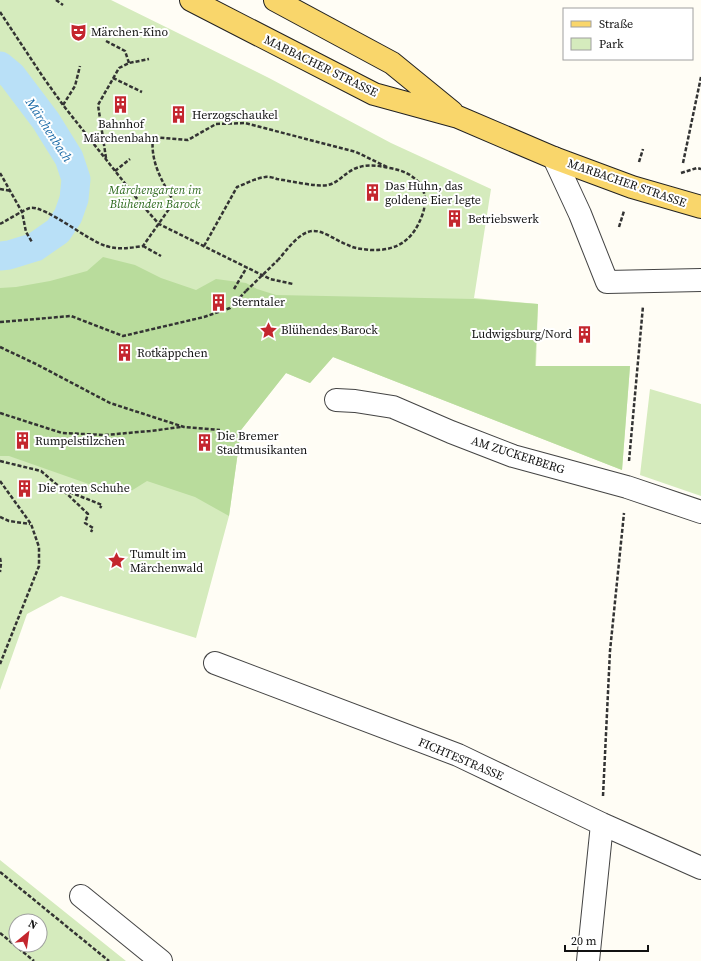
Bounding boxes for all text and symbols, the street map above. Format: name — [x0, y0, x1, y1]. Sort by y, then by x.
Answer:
legend — [563, 8, 693, 60]
text: Straße — [599, 16, 633, 32]
theatre icon: Märchen-Kino — [68, 22, 88, 42]
place label: Märchen-Kino — [91, 24, 169, 40]
street label: MARBACHER STRASSE — [262, 32, 380, 100]
text: Park — [599, 36, 624, 52]
water label: Märchenbach — [21, 94, 76, 165]
building icon: Bahnhof Märchenbahn — [111, 95, 131, 115]
building icon: Herzogschaukel — [169, 105, 189, 125]
place label: Herzogschaukel — [192, 107, 278, 123]
place label: Bahnhof Märchenbahn — [83, 116, 159, 146]
street label: MARBACHER STRASSE — [566, 155, 688, 211]
place label: Das Huhn, das goldene Eier legte — [385, 178, 481, 208]
park label: Märchengarten im Blühenden Barock — [108, 182, 202, 212]
building icon: Das Huhn, das goldene Eier legte — [362, 183, 382, 203]
building icon: Betriebswerk — [445, 209, 465, 229]
place label: Betriebswerk — [468, 211, 539, 227]
building icon: Sterntaler — [209, 292, 229, 312]
place label: Sterntaler — [232, 294, 285, 310]
place icon: Blühendes Barock — [258, 320, 278, 340]
place label: Blühendes Barock — [281, 322, 378, 338]
building icon: Ludwigsburg/Nord — [575, 324, 595, 344]
place label: Ludwigsburg/Nord — [471, 326, 572, 342]
building icon: Rotkäppchen — [114, 343, 134, 363]
place label: Rotkäppchen — [137, 345, 208, 361]
place label: Die Bremer Stadtmusikanten — [217, 428, 307, 458]
building icon: Rumpelstilzchen — [12, 431, 32, 451]
street label: AM ZUCKERBERG — [469, 432, 567, 478]
place label: Rumpelstilzchen — [35, 433, 125, 449]
building icon: Die Bremer Stadtmusikanten — [194, 433, 214, 453]
building icon: Die roten Schuhe — [15, 478, 35, 498]
place label: Die roten Schuhe — [38, 480, 130, 496]
place label: Tumult im Märchenwald — [130, 546, 203, 576]
place icon: Tumult im Märchenwald — [107, 551, 127, 571]
street label: FICHTESTRASSE — [416, 734, 506, 784]
north arrow — [8, 913, 48, 953]
text: N — [25, 916, 40, 933]
scale bar — [565, 927, 648, 953]
text: 20 m — [571, 933, 597, 949]

